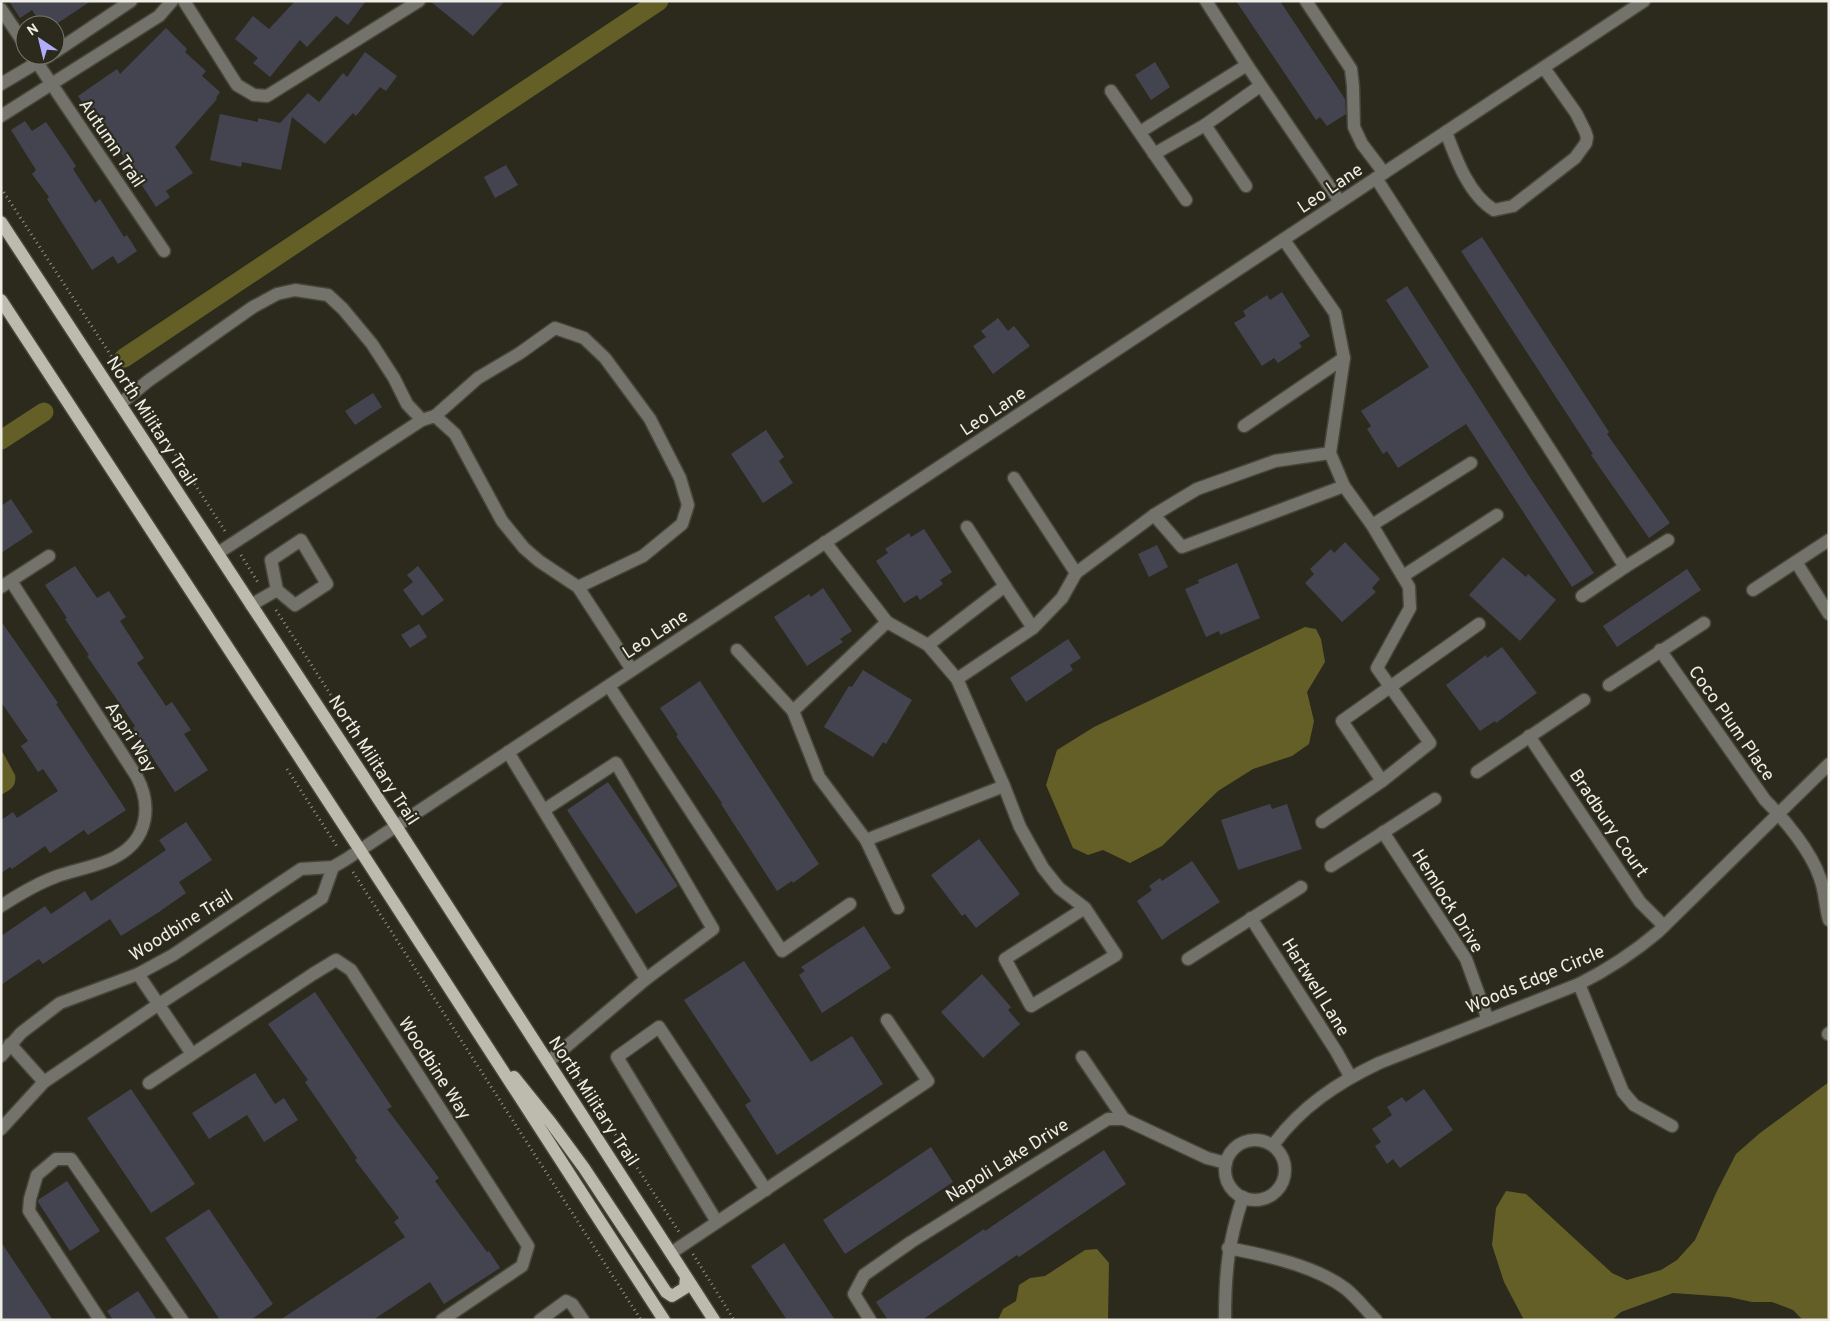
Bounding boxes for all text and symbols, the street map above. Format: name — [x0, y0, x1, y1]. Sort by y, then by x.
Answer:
north arrow — [15, 15, 65, 65]
text: N — [24, 21, 42, 40]
street label: Autumn Trail — [73, 95, 149, 193]
street label: Leo Lane — [1294, 159, 1368, 220]
street label: North Military Trail — [100, 353, 201, 491]
street label: Leo Lane — [956, 382, 1031, 442]
street label: Leo Lane — [618, 605, 693, 665]
street label: Coco Plum Place — [1682, 662, 1779, 786]
street label: North Military Trail — [322, 692, 423, 830]
street label: Aspri Way — [99, 698, 161, 778]
street label: Bradbury Court — [1563, 765, 1652, 882]
street label: Hemlock Drive — [1406, 846, 1488, 958]
street label: Woodbine Trail — [126, 885, 238, 967]
street label: Hartwell Lane — [1275, 934, 1354, 1041]
street label: Woods Edge Circle — [1463, 941, 1608, 1020]
street label: Woodbine Way — [392, 1013, 475, 1124]
street label: North Military Trail — [542, 1033, 643, 1171]
street label: Napoli Lake Drive — [942, 1114, 1074, 1208]

